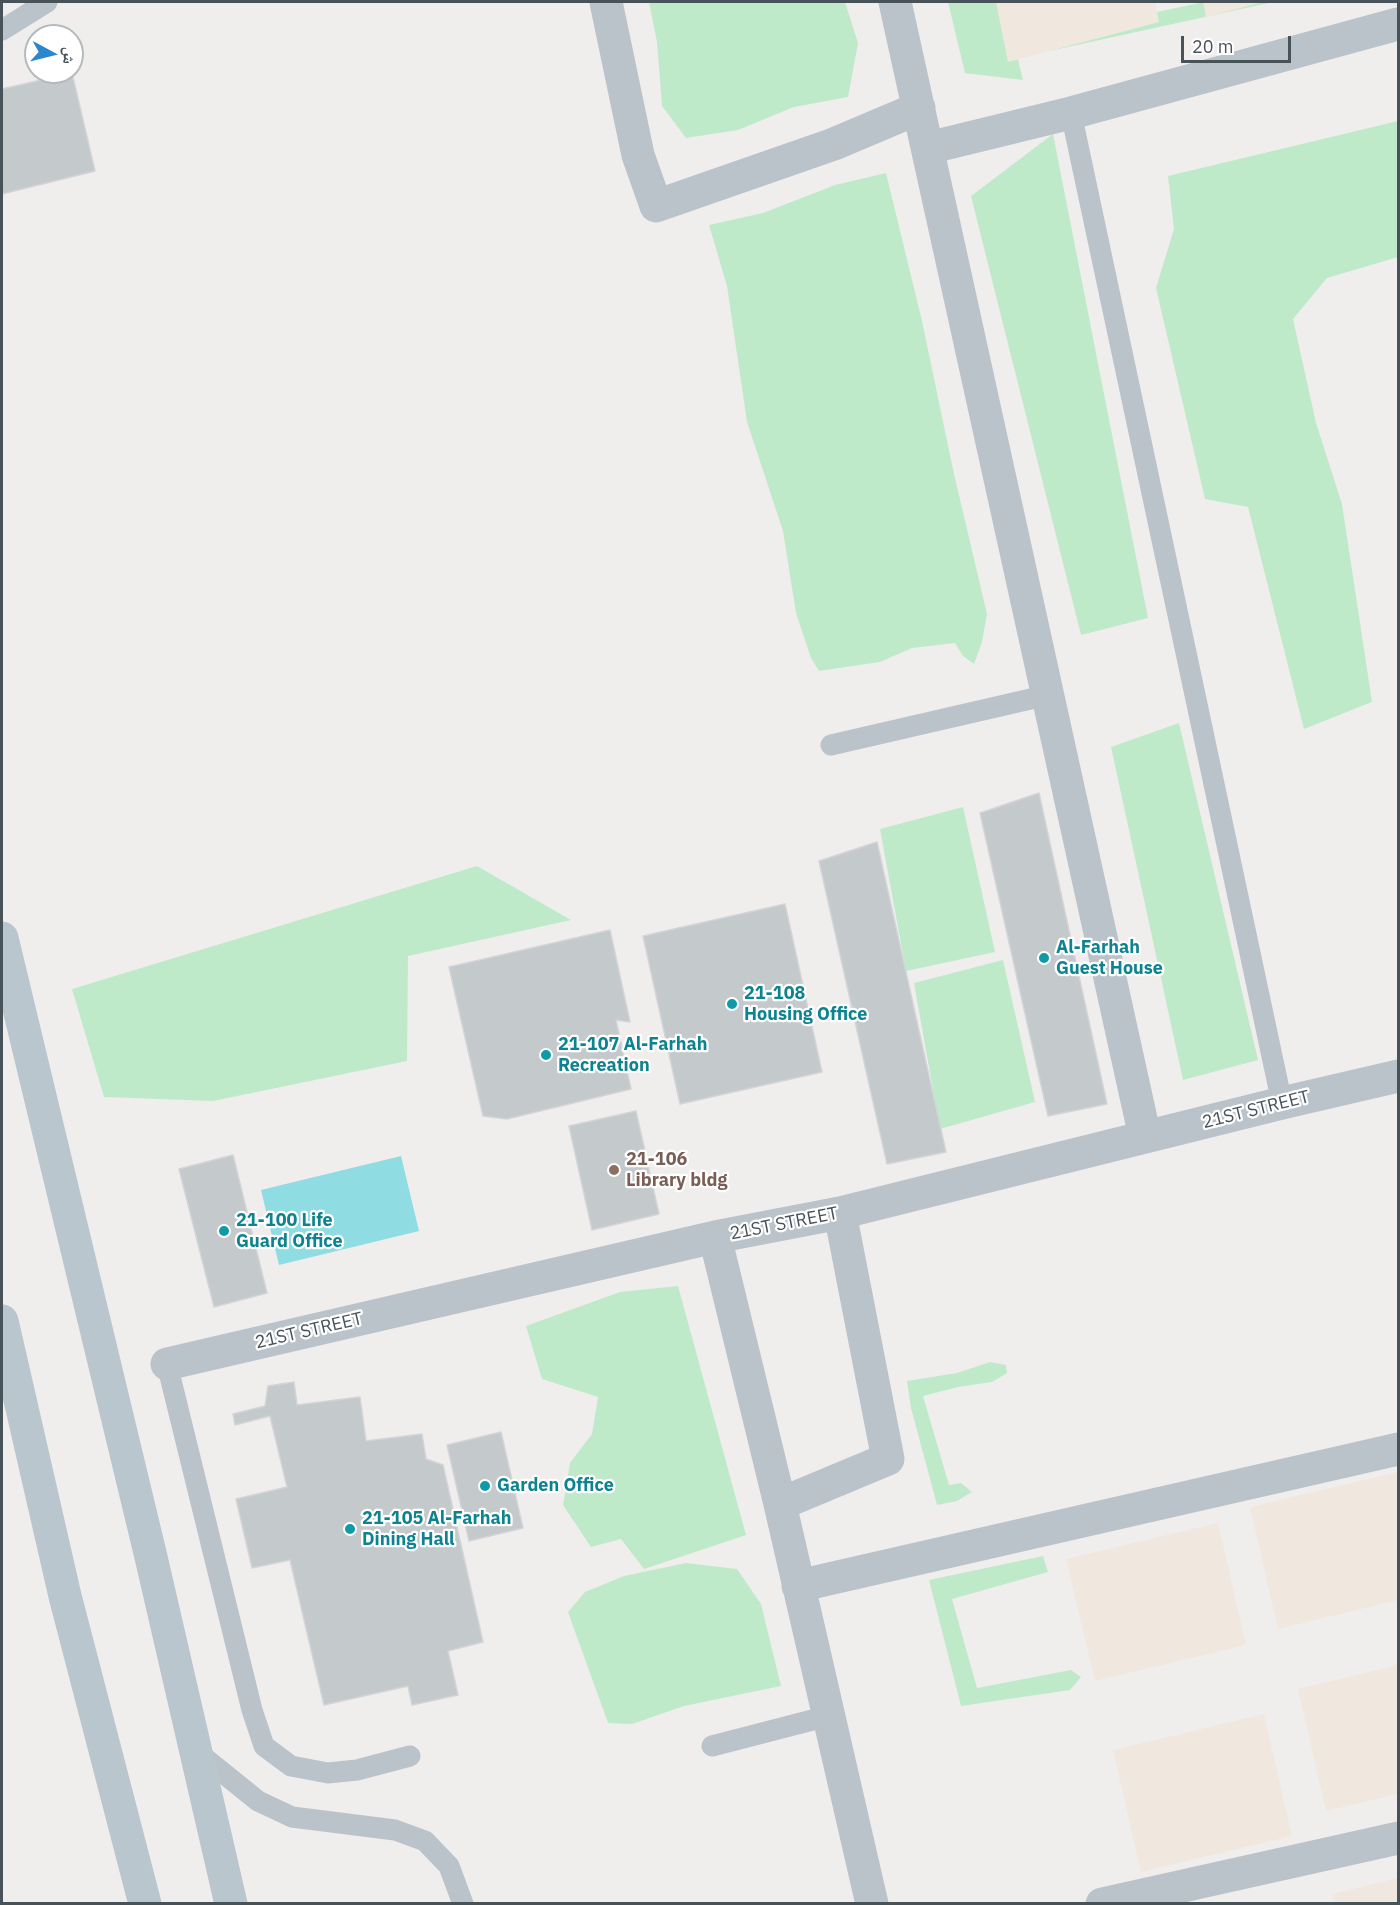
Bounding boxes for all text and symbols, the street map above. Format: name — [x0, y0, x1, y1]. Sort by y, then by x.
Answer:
north arrow — [24, 24, 84, 84]
scale bar — [1184, 24, 1294, 62]
text: 20 m — [1192, 35, 1234, 58]
text: ش — [59, 46, 81, 66]
place label: Al-Farhah Guest House — [1056, 937, 1163, 980]
marker: Al-Farhah Guest House — [1037, 951, 1051, 965]
place label: 21-108 Housing Office — [744, 983, 867, 1026]
marker: 21-108 Housing Office — [725, 997, 739, 1011]
place label: 21-107 Al-Farhah Recreation — [558, 1034, 707, 1076]
marker: 21-107 Al-Farhah Recreation — [539, 1048, 553, 1062]
street label: 21ST STREET — [1200, 1086, 1312, 1134]
place label: 21-106 Library bldg — [626, 1149, 727, 1192]
marker: 21-106 Library bldg — [607, 1163, 621, 1177]
street label: 21ST STREET — [728, 1203, 840, 1245]
place label: 21-100 Life Guard Office — [236, 1210, 343, 1252]
marker: 21-100 Life Guard Office — [217, 1224, 231, 1238]
street label: 21ST STREET — [253, 1308, 365, 1354]
place label: Garden Office — [497, 1475, 614, 1497]
marker: Garden Office — [478, 1479, 492, 1493]
place label: 21-105 Al-Farhah Dining Hall — [362, 1508, 511, 1550]
marker: 21-105 Al-Farhah Dining Hall — [343, 1522, 357, 1536]

